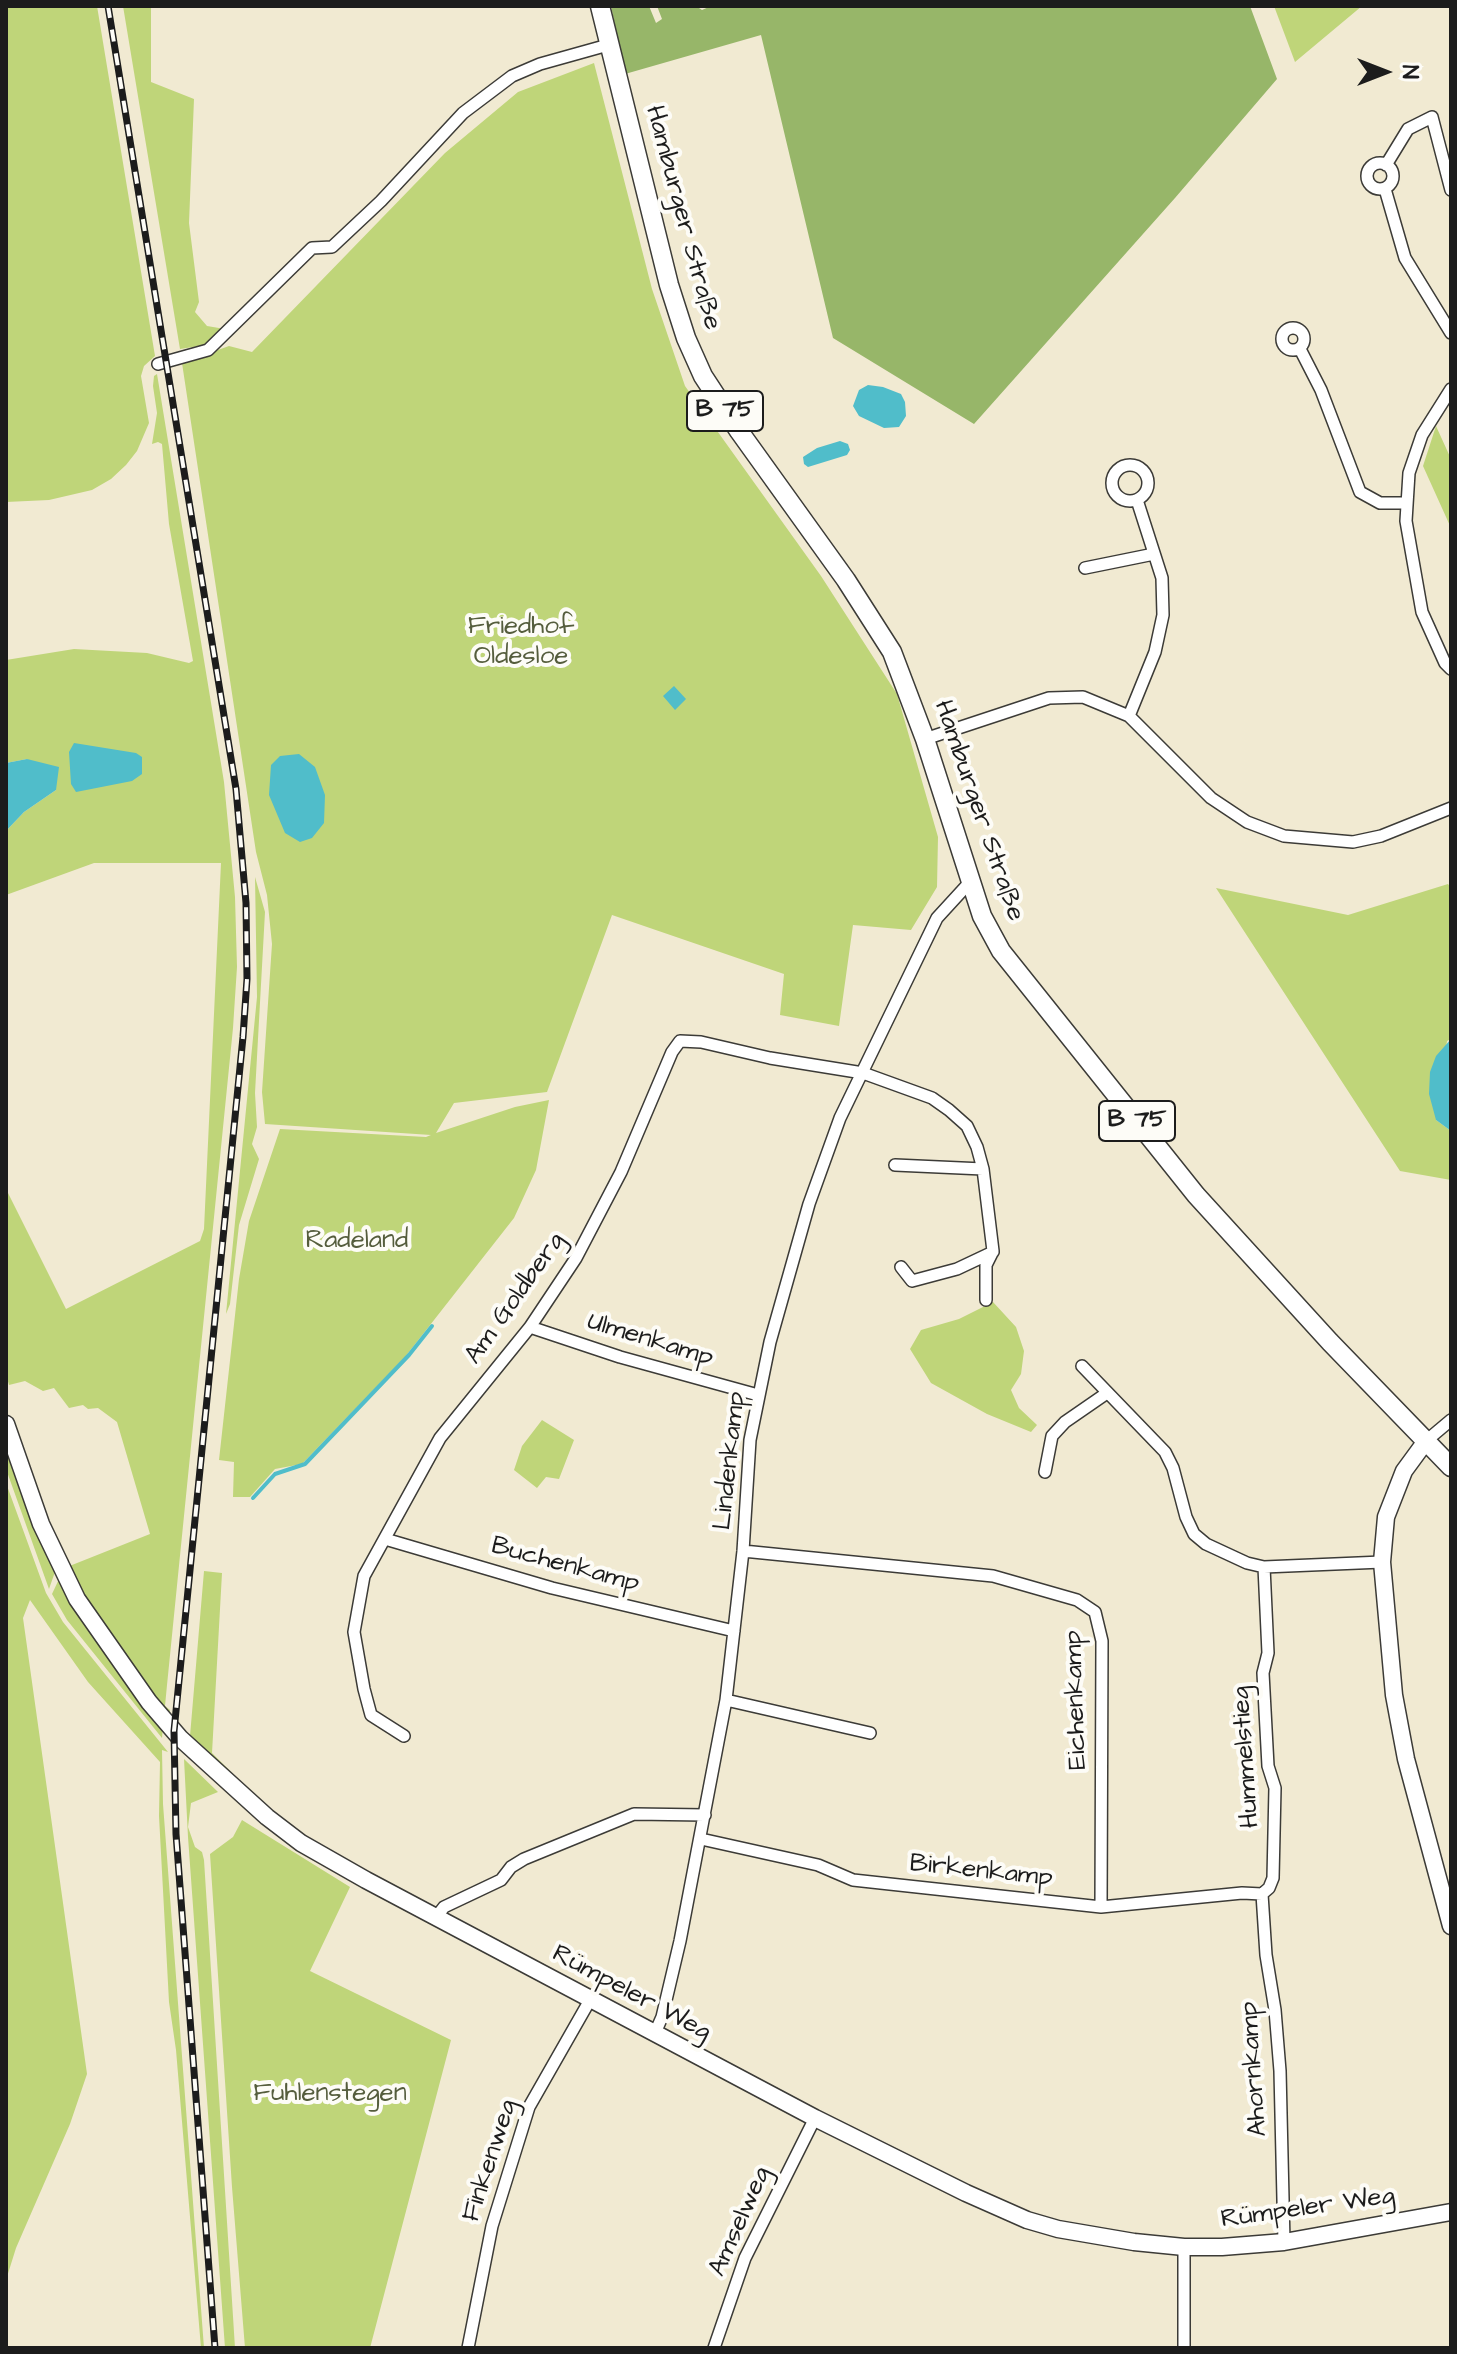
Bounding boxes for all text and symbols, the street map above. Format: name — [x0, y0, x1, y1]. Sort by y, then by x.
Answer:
north arrow — [1345, 32, 1425, 112]
text: N — [1394, 65, 1425, 79]
street label: Hamburger Straße — [637, 102, 727, 334]
road number: B 75 — [687, 391, 763, 431]
park label: Friedhof Oldesloe — [468, 612, 574, 674]
street label: Hamburger Straße — [926, 697, 1030, 925]
road number: B 75 — [1099, 1101, 1175, 1141]
park label: Radeland — [306, 1226, 408, 1258]
street label: Am Goldberg — [459, 1227, 573, 1371]
street label: Ulmenkamp — [583, 1307, 717, 1375]
street label: Lindenkamp — [708, 1390, 754, 1532]
street label: Buchenkamp — [488, 1531, 642, 1601]
street label: Eichenkamp — [1059, 1630, 1095, 1770]
street label: Hummelstieg — [1226, 1685, 1268, 1829]
street label: Birkenkamp — [908, 1849, 1054, 1895]
street label: Rümpeler Weg — [546, 1939, 716, 2049]
street label: Ahornkamp — [1235, 2000, 1275, 2138]
park label: Fuhlenstegen — [253, 2079, 407, 2111]
street label: Finkenweg — [457, 2096, 525, 2226]
street label: Amselweg — [703, 2162, 779, 2282]
street label: Rümpeler Weg — [1219, 2181, 1397, 2237]

